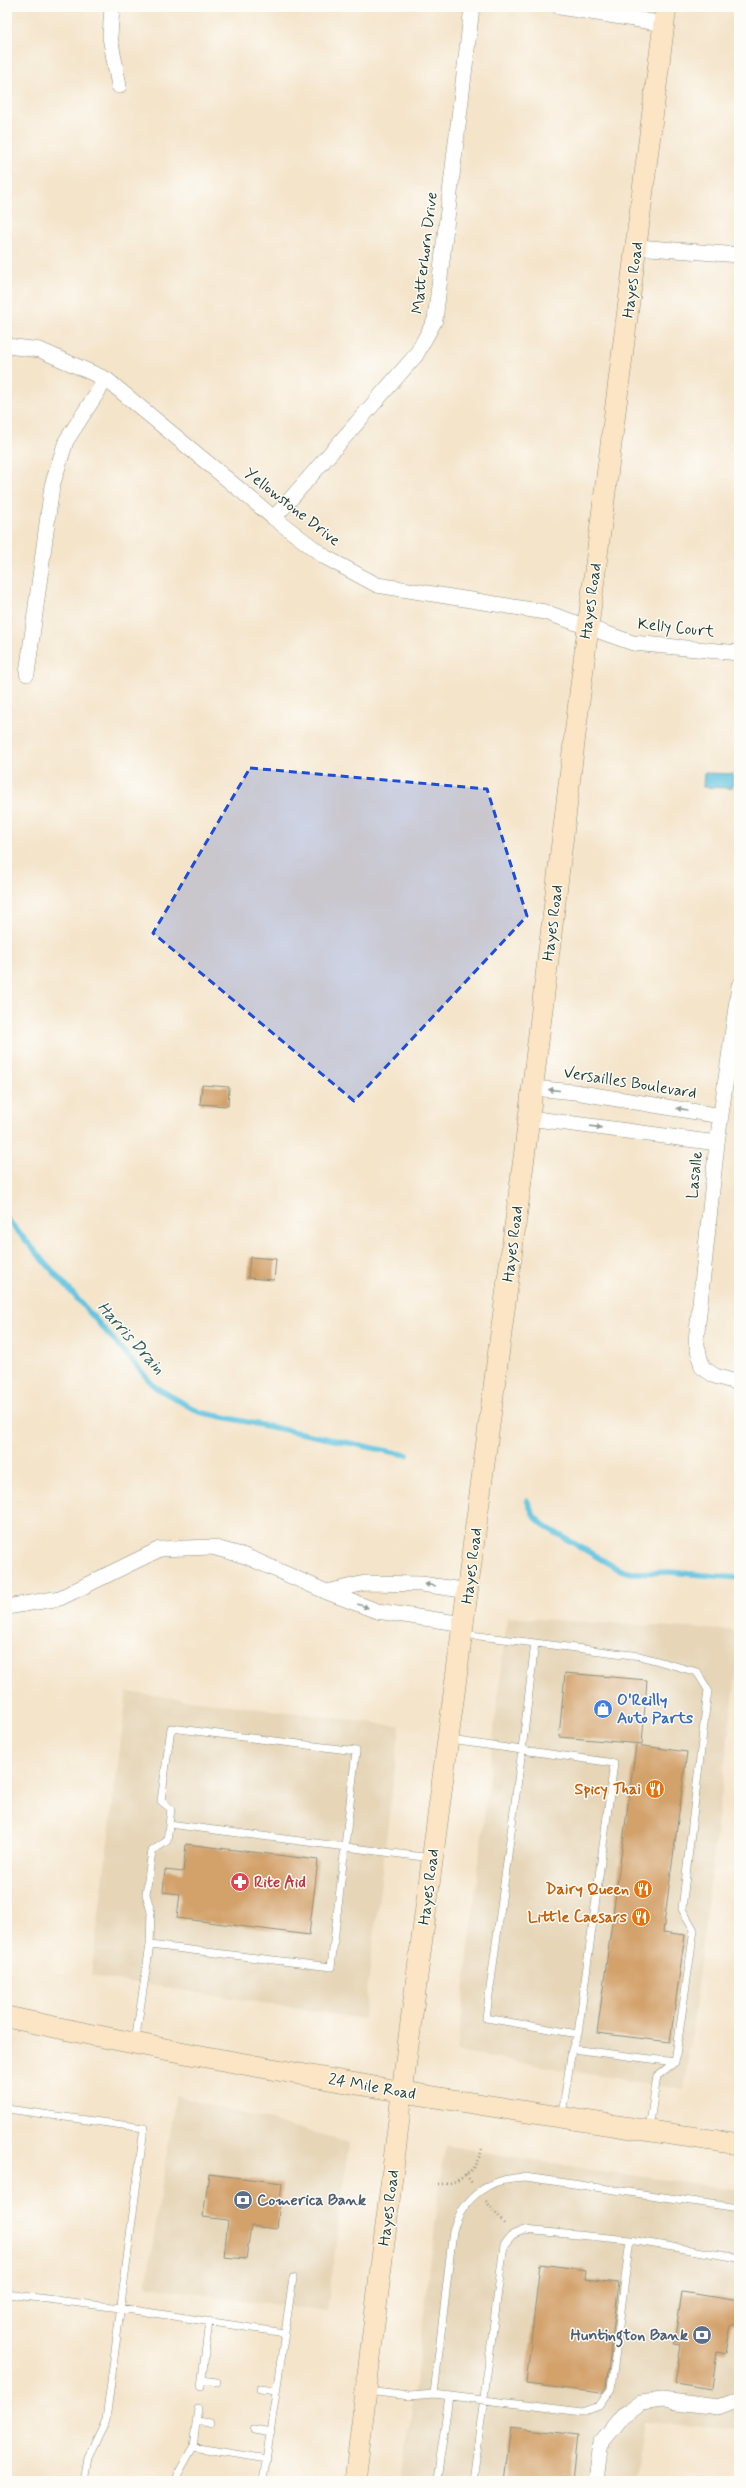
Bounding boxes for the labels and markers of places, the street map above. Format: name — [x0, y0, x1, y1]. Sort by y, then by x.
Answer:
place label: O'Reilly Auto Parts — [617, 1690, 693, 1729]
shop icon: O'Reilly Auto Parts — [592, 1698, 614, 1720]
restaurant icon: Spicy Thai — [644, 1778, 666, 1800]
place label: Spicy Thai — [575, 1779, 641, 1800]
pharmacy icon: Rite Aid — [229, 1871, 251, 1893]
place label: Rite Aid — [254, 1872, 306, 1893]
restaurant icon: Dairy Queen — [632, 1878, 654, 1900]
place label: Dairy Queen — [545, 1879, 629, 1900]
restaurant icon: Little Caesars — [630, 1906, 652, 1928]
place label: Little Caesars — [528, 1907, 627, 1928]
bank icon: Comerica Bank — [232, 2189, 254, 2211]
place label: Comerica Bank — [257, 2190, 366, 2211]
bank icon: Huntington Bank — [691, 2324, 713, 2346]
place label: Huntington Bank — [571, 2325, 688, 2348]

